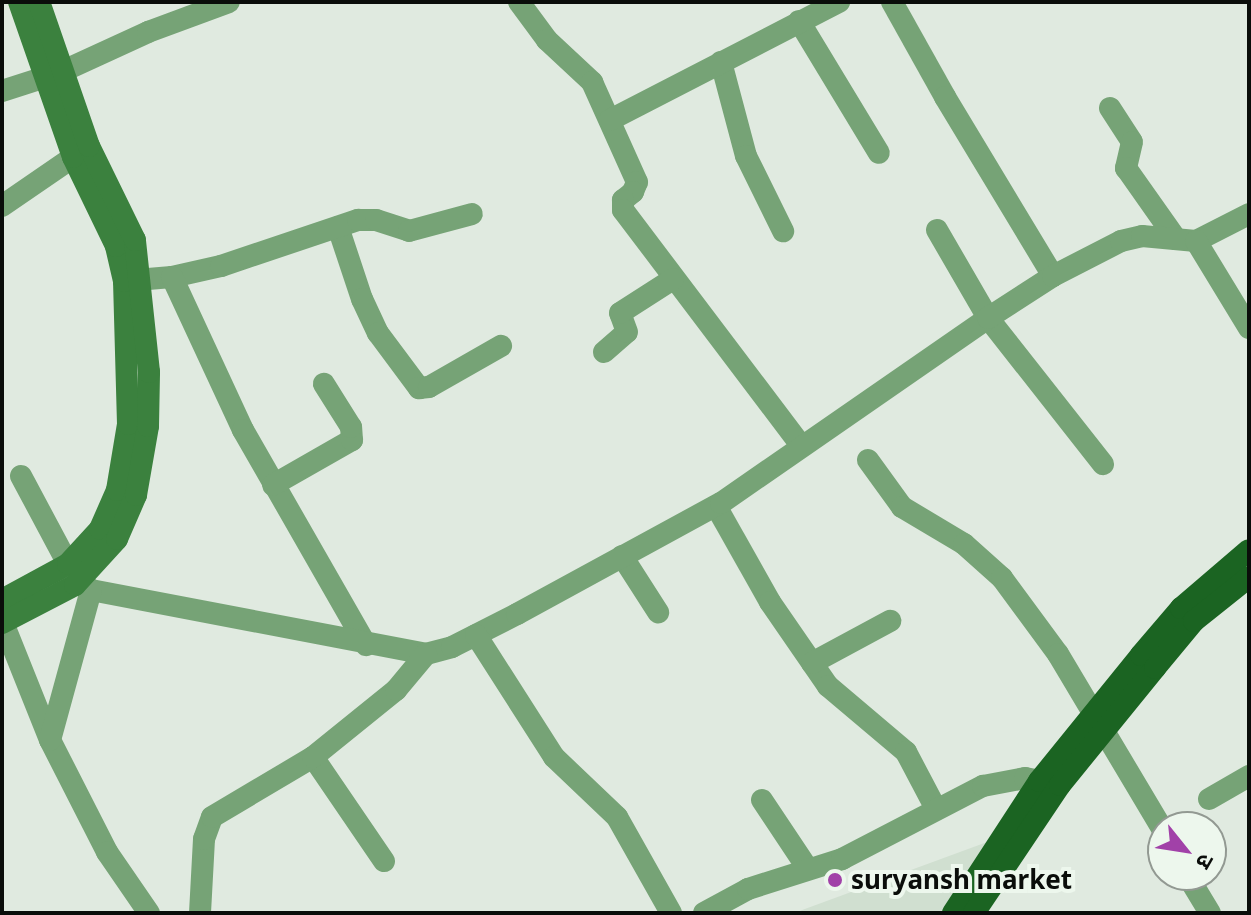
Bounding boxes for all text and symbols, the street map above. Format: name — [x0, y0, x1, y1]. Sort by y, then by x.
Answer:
north arrow — [1147, 811, 1227, 891]
text: उ — [1190, 849, 1222, 875]
place label: suryansh market — [851, 864, 1072, 896]
marker: suryansh market — [826, 871, 844, 889]

